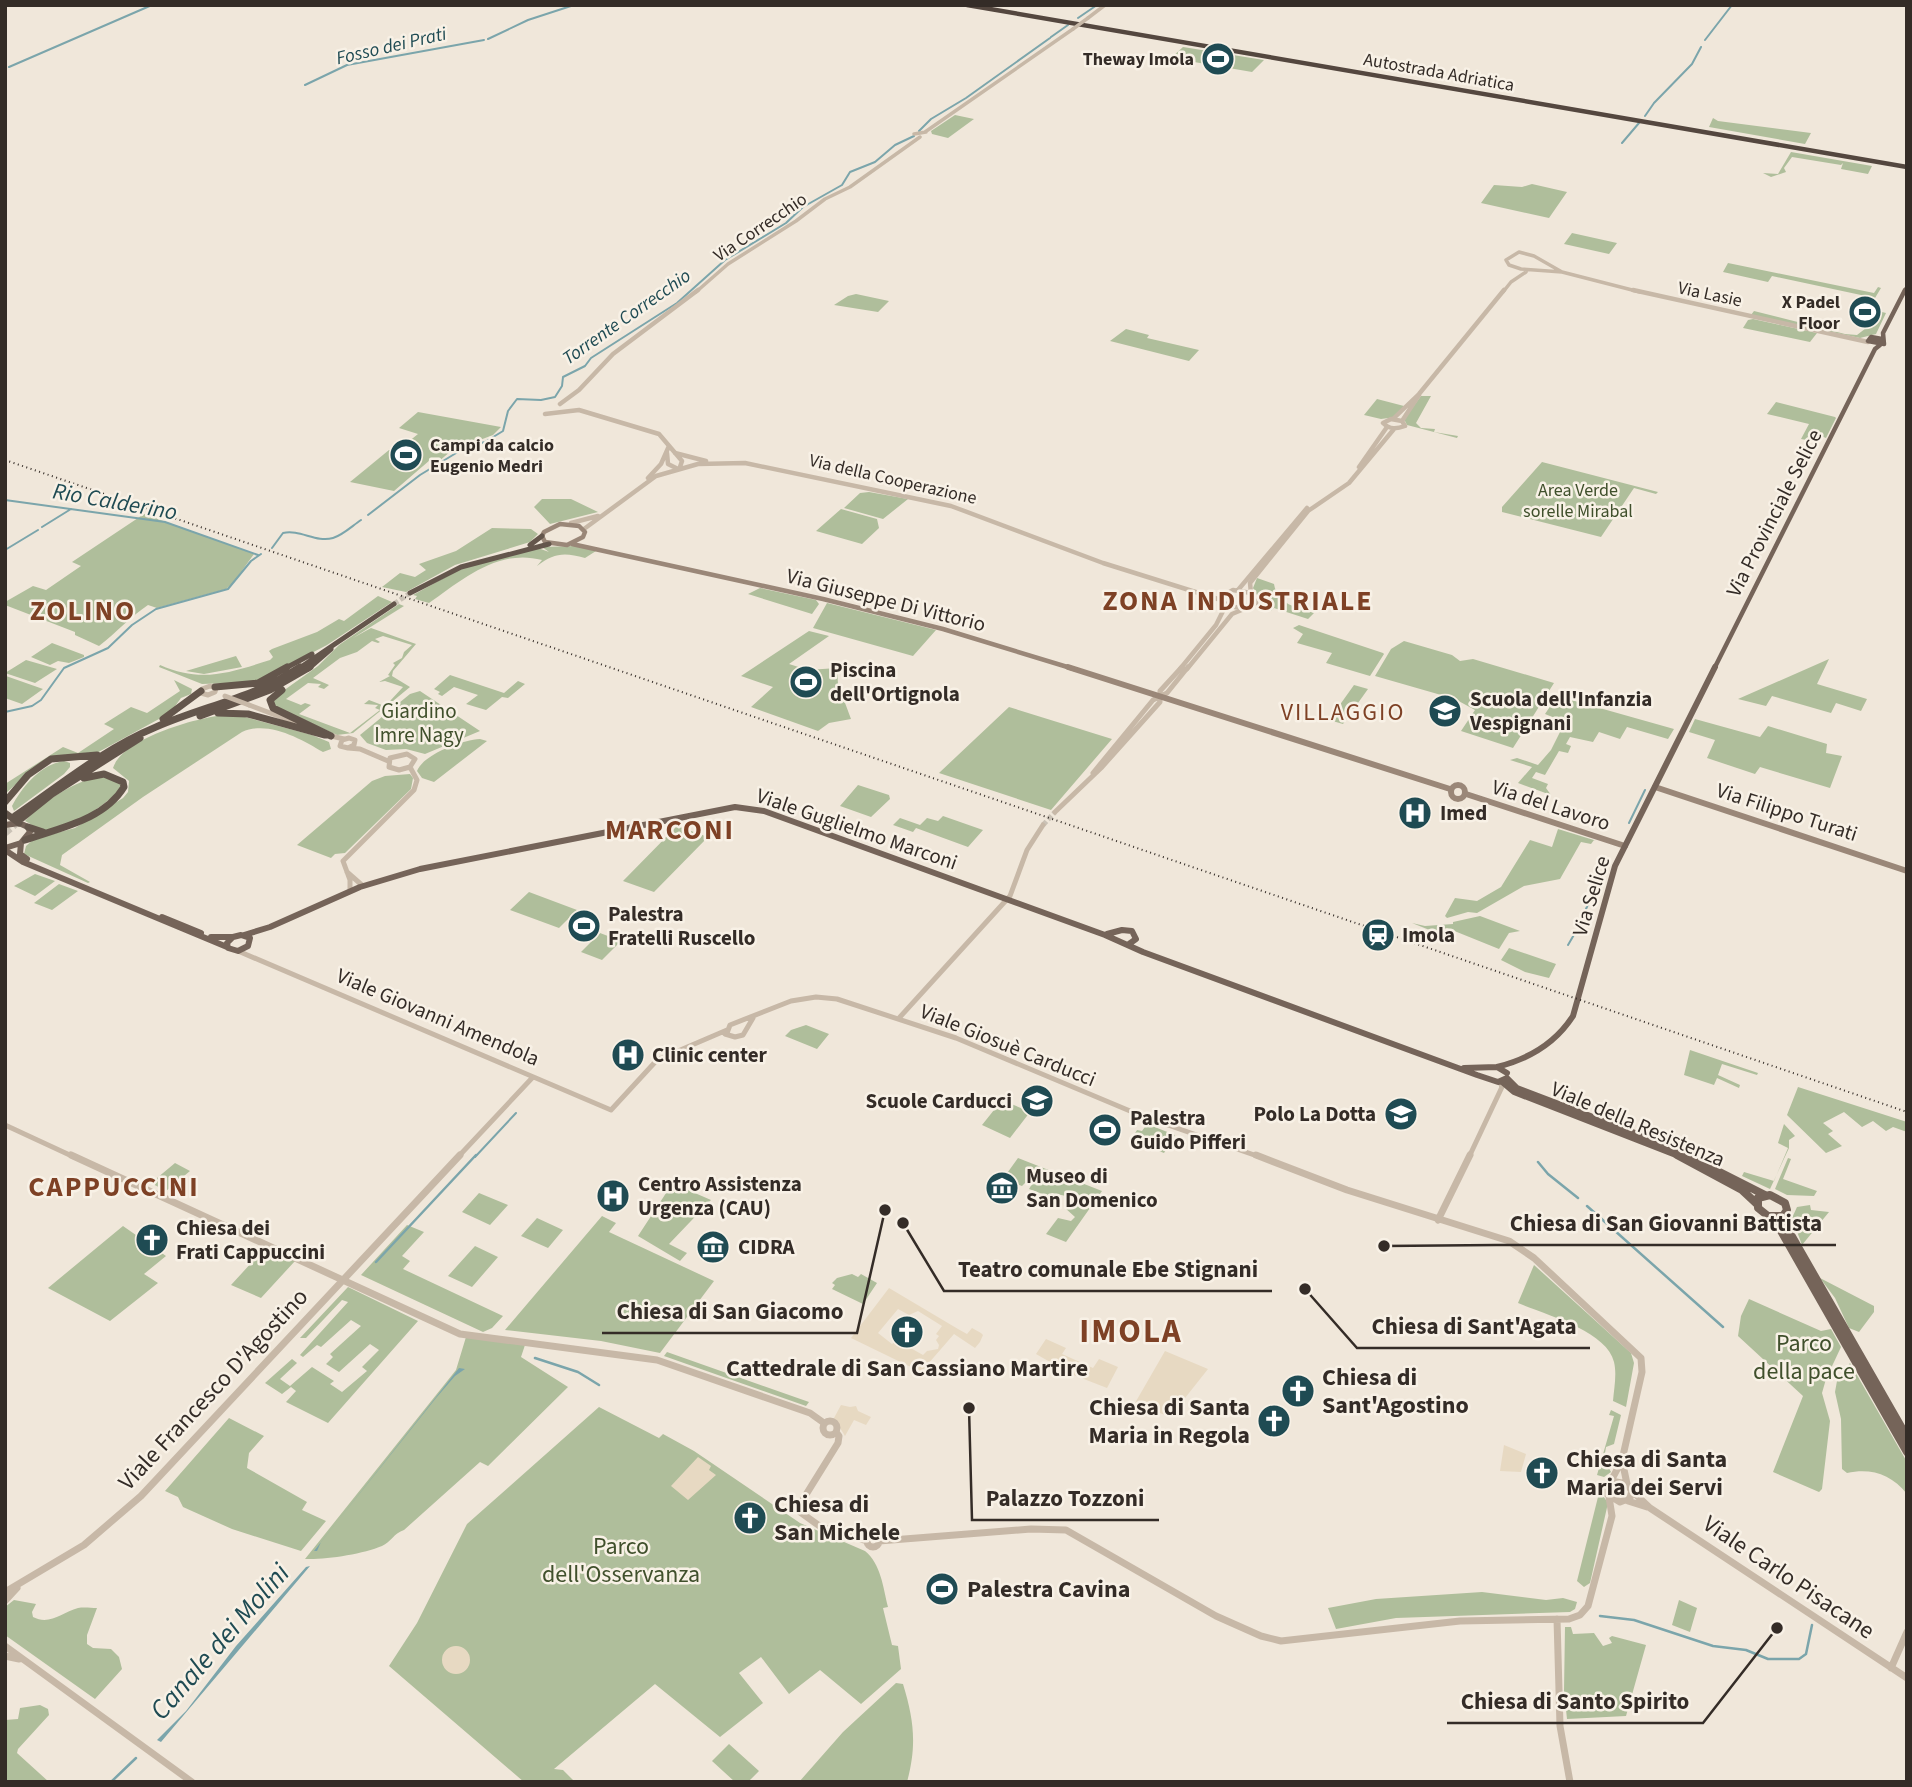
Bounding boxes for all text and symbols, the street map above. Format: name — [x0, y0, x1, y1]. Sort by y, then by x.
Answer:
water label: Fosso dei Prati — [333, 21, 450, 72]
sports icon: Theway Imola — [1199, 40, 1237, 78]
place label: Theway Imola — [1083, 47, 1194, 72]
street label: Autostrada Adriatica — [1362, 47, 1516, 98]
street label: Via Correcchio — [709, 187, 812, 268]
water label: Torrente Correcchio — [557, 263, 697, 372]
street label: Via Lasie — [1675, 275, 1744, 313]
place label: X Padel Floor — [1782, 290, 1841, 336]
sports icon: X Padel Floor — [1846, 293, 1884, 331]
street label: Via Provinciale Selice — [1719, 424, 1829, 602]
place label: Campi da calcio Eugenio Medri — [430, 433, 554, 479]
sports icon: Campi da calcio Eugenio Medri — [387, 436, 425, 474]
street label: Via della Cooperazione — [807, 448, 979, 511]
water label: Rio Calderino — [50, 474, 180, 529]
park label: Area Verde sorelle Mirabal — [1523, 478, 1633, 524]
street label: Via Giuseppe Di Vittorio — [783, 561, 989, 639]
district label: ZONA INDUSTRIALE — [1102, 581, 1374, 621]
district label: ZOLINO — [30, 591, 136, 631]
place label: Piscina dell'Ortignola — [830, 655, 960, 709]
sports icon: Piscina dell'Ortignola — [787, 663, 825, 701]
place label: Scuola dell'Infanzia Vespignani — [1469, 684, 1652, 738]
school or university icon: Scuola dell'Infanzia Vespignani — [1426, 692, 1464, 730]
district label: VILLAGGIO — [1281, 695, 1405, 730]
park label: Giardino Imre Nagy — [374, 696, 464, 750]
street label: Via del Lavoro — [1488, 772, 1614, 838]
street label: Via Filippo Turati — [1713, 775, 1861, 849]
street label: Viale Guglielmo Marconi — [752, 780, 962, 878]
hospital icon: Imed — [1396, 794, 1434, 832]
place label: Imed — [1440, 798, 1487, 828]
district label: MARCONI — [605, 810, 735, 850]
street label: Via Selice — [1565, 852, 1617, 940]
place label: Palestra Fratelli Ruscello — [608, 899, 755, 953]
sports icon: Palestra Fratelli Ruscello — [565, 907, 603, 945]
station icon: Imola — [1359, 916, 1397, 954]
place label: Imola — [1402, 920, 1455, 950]
street label: Viale Giovanni Amendola — [332, 961, 544, 1073]
street label: Viale Giosuè Carducci — [915, 996, 1101, 1094]
hospital icon: Clinic center — [609, 1036, 647, 1074]
place label: Clinic center — [652, 1040, 768, 1070]
street label: Viale della Resistenza — [1546, 1074, 1730, 1174]
school or university icon: Scuole Carducci — [1018, 1082, 1056, 1120]
place label: Scuole Carducci — [866, 1086, 1012, 1116]
school or university icon: Polo La Dotta — [1382, 1095, 1420, 1133]
place label: Polo La Dotta — [1254, 1099, 1376, 1129]
place label: Palestra Guido Pifferi — [1130, 1103, 1246, 1157]
sports icon: Palestra Guido Pifferi — [1086, 1111, 1124, 1149]
place label: Museo di San Domenico — [1026, 1161, 1158, 1215]
district label: CAPPUCCINI — [28, 1167, 200, 1207]
place label: Centro Assistenza Urgenza (CAU) — [638, 1169, 802, 1223]
museum icon: Museo di San Domenico — [983, 1169, 1021, 1207]
hospital icon: Centro Assistenza Urgenza (CAU) — [594, 1177, 632, 1215]
callout: Chiesa di San Giovanni Battista — [1496, 1201, 1836, 1245]
text: Chiesa di San Giovanni Battista — [1510, 1207, 1822, 1240]
place label: Chiesa dei Frati Cappuccini — [176, 1213, 325, 1267]
church icon: Chiesa dei Frati Cappuccini — [133, 1221, 171, 1259]
museum icon: CIDRA — [694, 1228, 732, 1266]
place label: CIDRA — [738, 1232, 796, 1262]
callout: Teatro comunale Ebe Stignani — [944, 1247, 1272, 1291]
text: Teatro comunale Ebe Stignani — [958, 1253, 1258, 1286]
street label: Viale Francesco D'Agostino — [110, 1280, 317, 1498]
callout: Chiesa di San Giacomo — [602, 1289, 857, 1333]
text: Chiesa di San Giacomo — [617, 1295, 844, 1328]
callout: Chiesa di Sant'Agata — [1357, 1304, 1590, 1348]
district label: IMOLA — [1079, 1308, 1183, 1355]
text: Chiesa di Sant'Agata — [1371, 1310, 1577, 1343]
church icon: Cattedrale di San Cassiano Martire — [888, 1313, 926, 1351]
park label: Parco della pace — [1753, 1326, 1855, 1389]
place label: Cattedrale di San Cassiano Martire — [726, 1351, 1088, 1386]
place label: Chiesa di Sant'Agostino — [1322, 1360, 1469, 1423]
church icon: Chiesa di Sant'Agostino — [1279, 1372, 1317, 1410]
place label: Chiesa di Santa Maria in Regola — [1088, 1390, 1250, 1453]
church icon: Chiesa di Santa Maria in Regola — [1255, 1402, 1293, 1440]
place label: Chiesa di Santa Maria dei Servi — [1566, 1442, 1727, 1505]
church icon: Chiesa di Santa Maria dei Servi — [1523, 1454, 1561, 1492]
callout: Palazzo Tozzoni — [972, 1476, 1159, 1520]
text: Palazzo Tozzoni — [986, 1482, 1144, 1515]
place label: Chiesa di San Michele — [774, 1487, 900, 1550]
church icon: Chiesa di San Michele — [731, 1499, 769, 1537]
street label: Viale Carlo Pisacane — [1696, 1507, 1882, 1648]
park label: Parco dell'Osservanza — [542, 1529, 700, 1592]
water label: Canale dei Molini — [140, 1554, 299, 1729]
sports icon: Palestra Cavina — [923, 1570, 961, 1608]
place label: Palestra Cavina — [967, 1572, 1130, 1607]
callout: Chiesa di Santo Spirito — [1447, 1679, 1703, 1723]
text: Chiesa di Santo Spirito — [1461, 1685, 1689, 1718]

